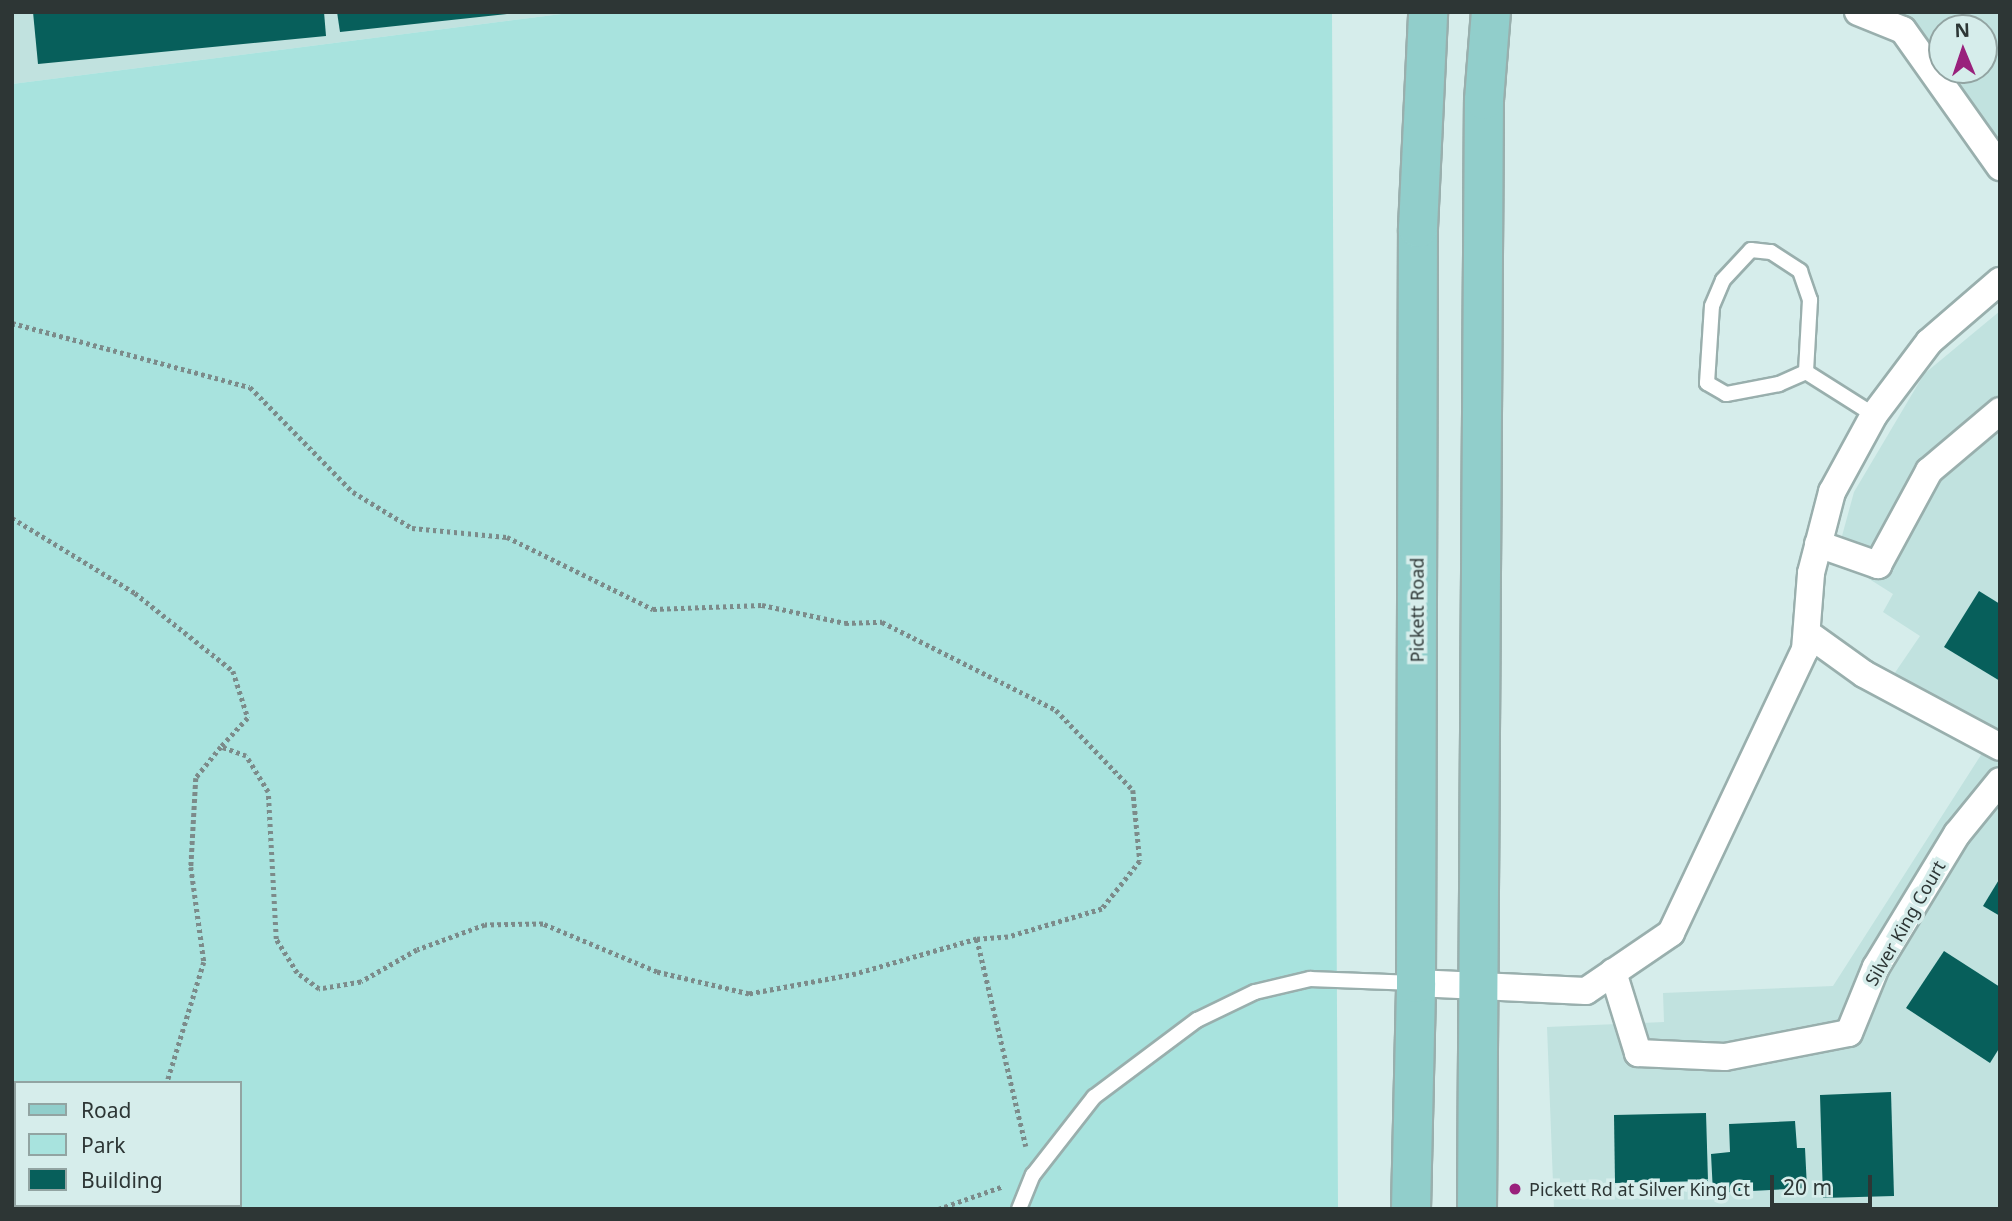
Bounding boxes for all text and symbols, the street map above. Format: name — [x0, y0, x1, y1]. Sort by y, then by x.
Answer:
north arrow — [1928, 14, 1998, 84]
text: N — [1954, 17, 1971, 43]
street label: Pickett Road — [1406, 558, 1428, 662]
street label: Silver King Court — [1861, 857, 1949, 989]
legend — [14, 1081, 242, 1207]
text: Road — [81, 1096, 131, 1124]
text: Park — [81, 1131, 125, 1159]
scale bar — [1774, 1162, 1876, 1206]
text: Building — [81, 1166, 163, 1194]
text: 20 m — [1783, 1173, 1832, 1201]
place label: Pickett Rd at Silver King Ct — [1529, 1178, 1750, 1200]
marker: Pickett Rd at Silver King Ct — [1507, 1181, 1523, 1197]

